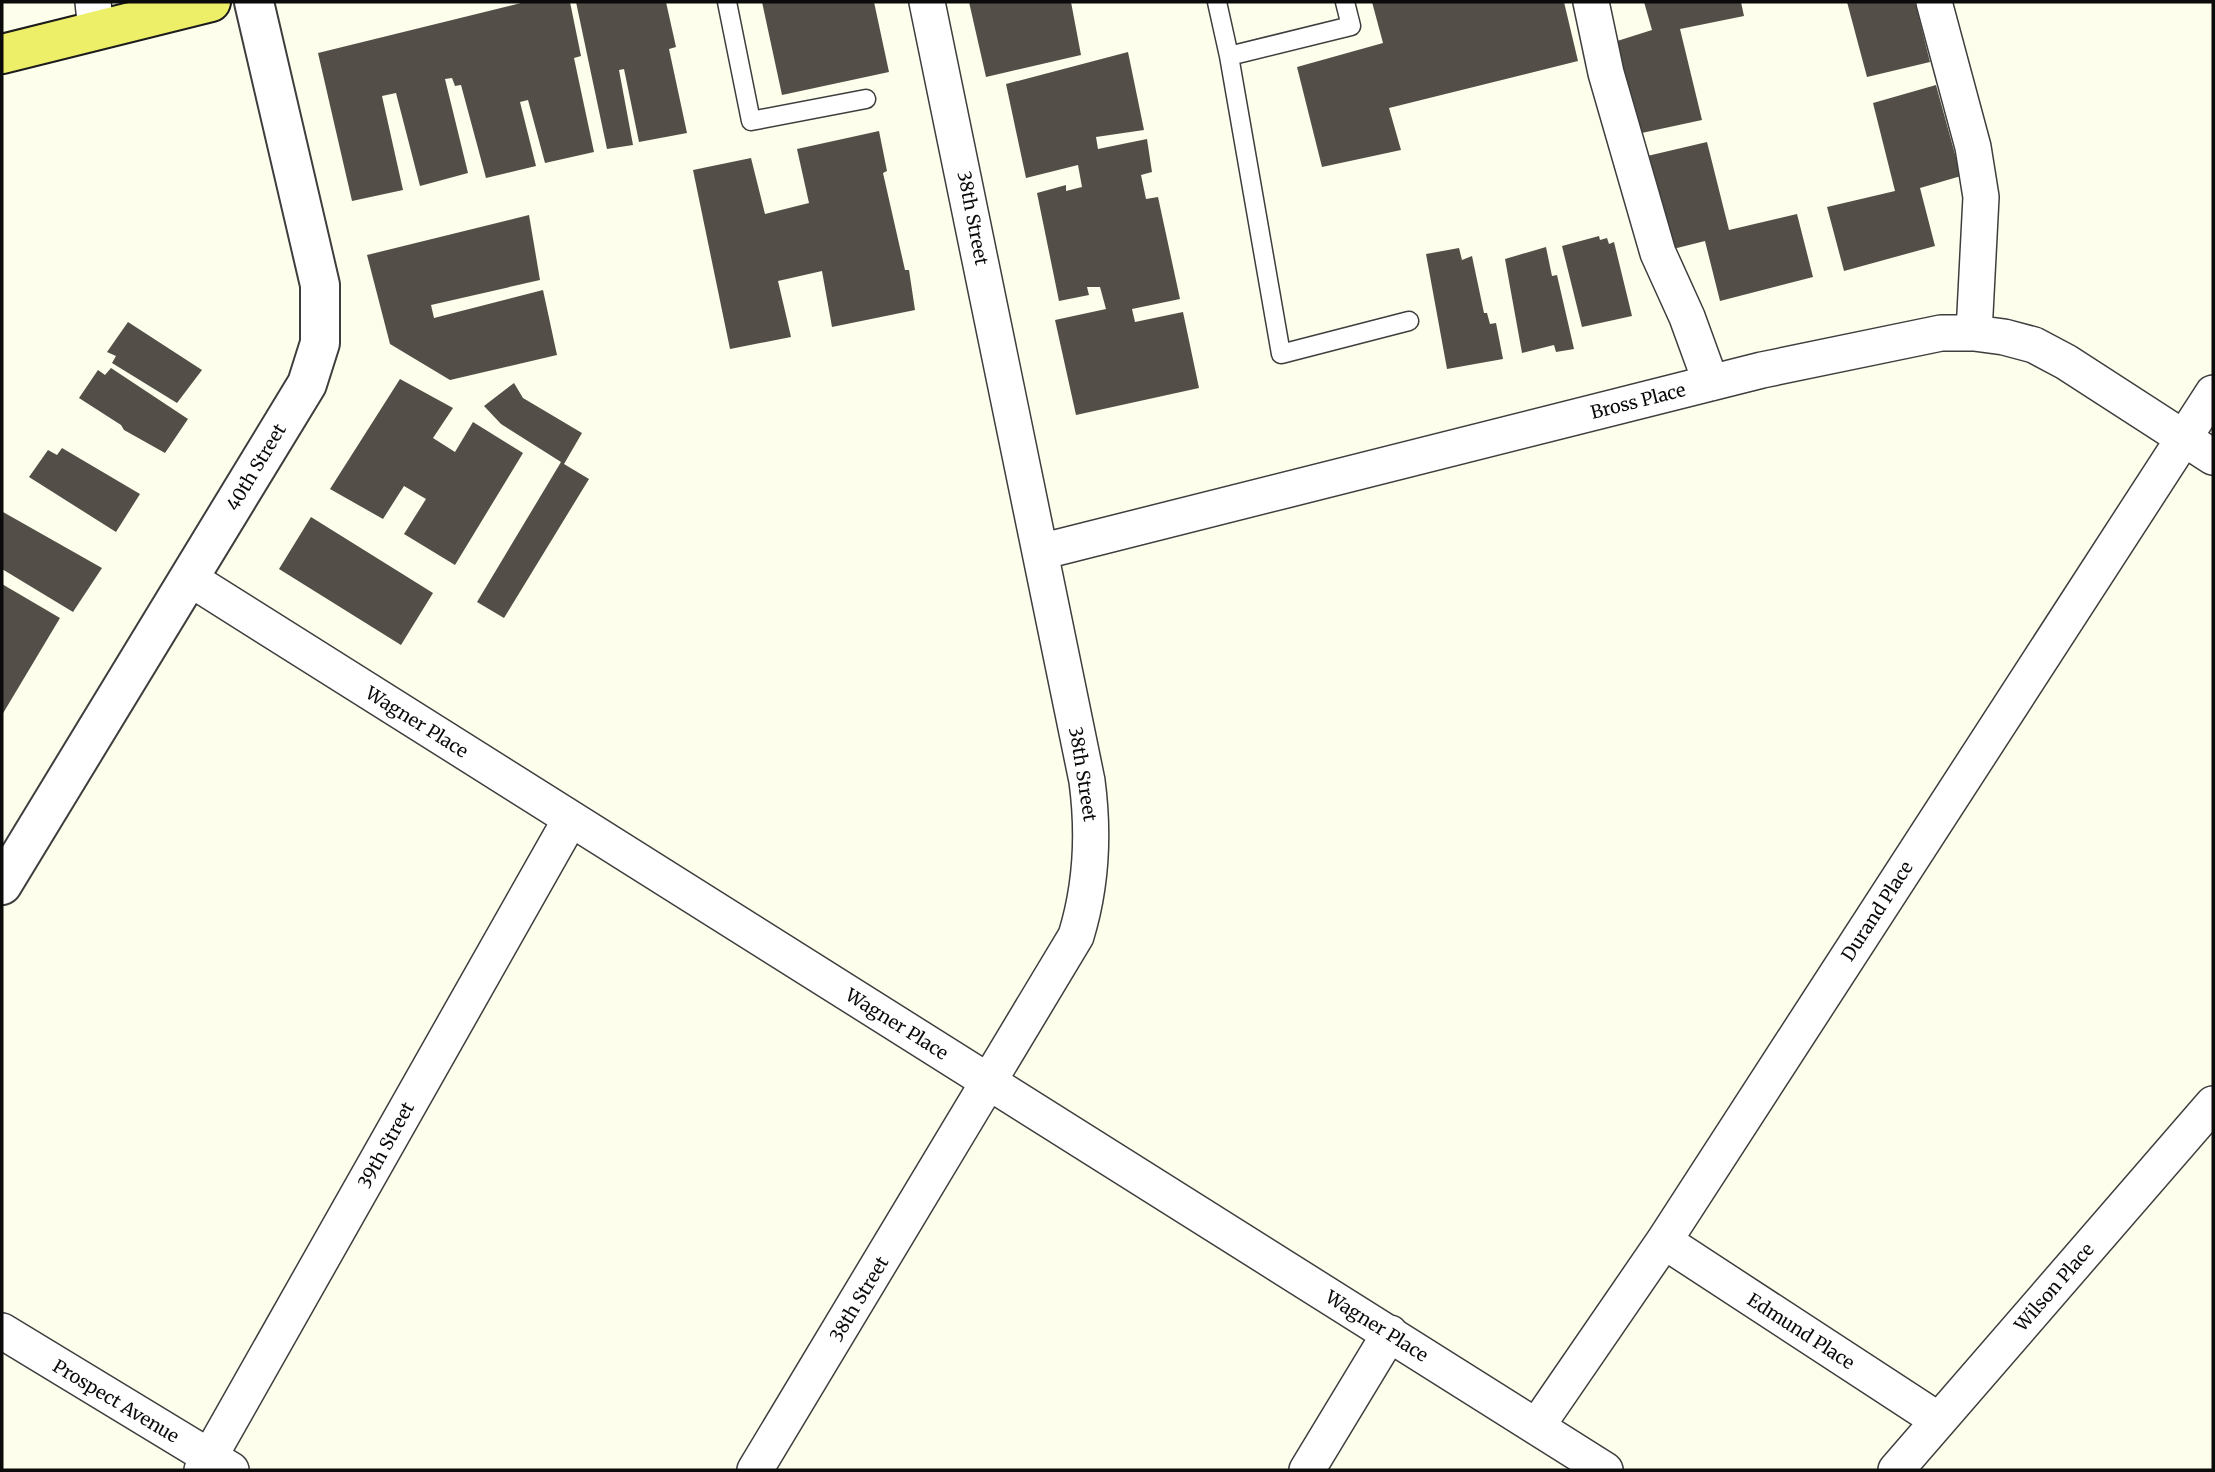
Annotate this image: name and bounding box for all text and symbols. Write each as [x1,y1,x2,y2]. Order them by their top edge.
street label: 38th Street [953,169,993,267]
street label: Bross Place [1588,378,1688,424]
street label: 40th Street [221,419,291,515]
street label: Wagner Place [361,681,473,763]
street label: 38th Street [1064,725,1102,823]
street label: Durand Place [1836,857,1918,965]
street label: Wagner Place [841,983,953,1065]
street label: 39th Street [353,1098,419,1192]
street label: Wilson Place [2009,1238,2099,1337]
street label: 38th Street [825,1252,893,1346]
street label: Wagner Place [1321,1285,1433,1367]
street label: Edmund Place [1743,1288,1859,1374]
street label: Prospect Avenue [49,1354,183,1448]

